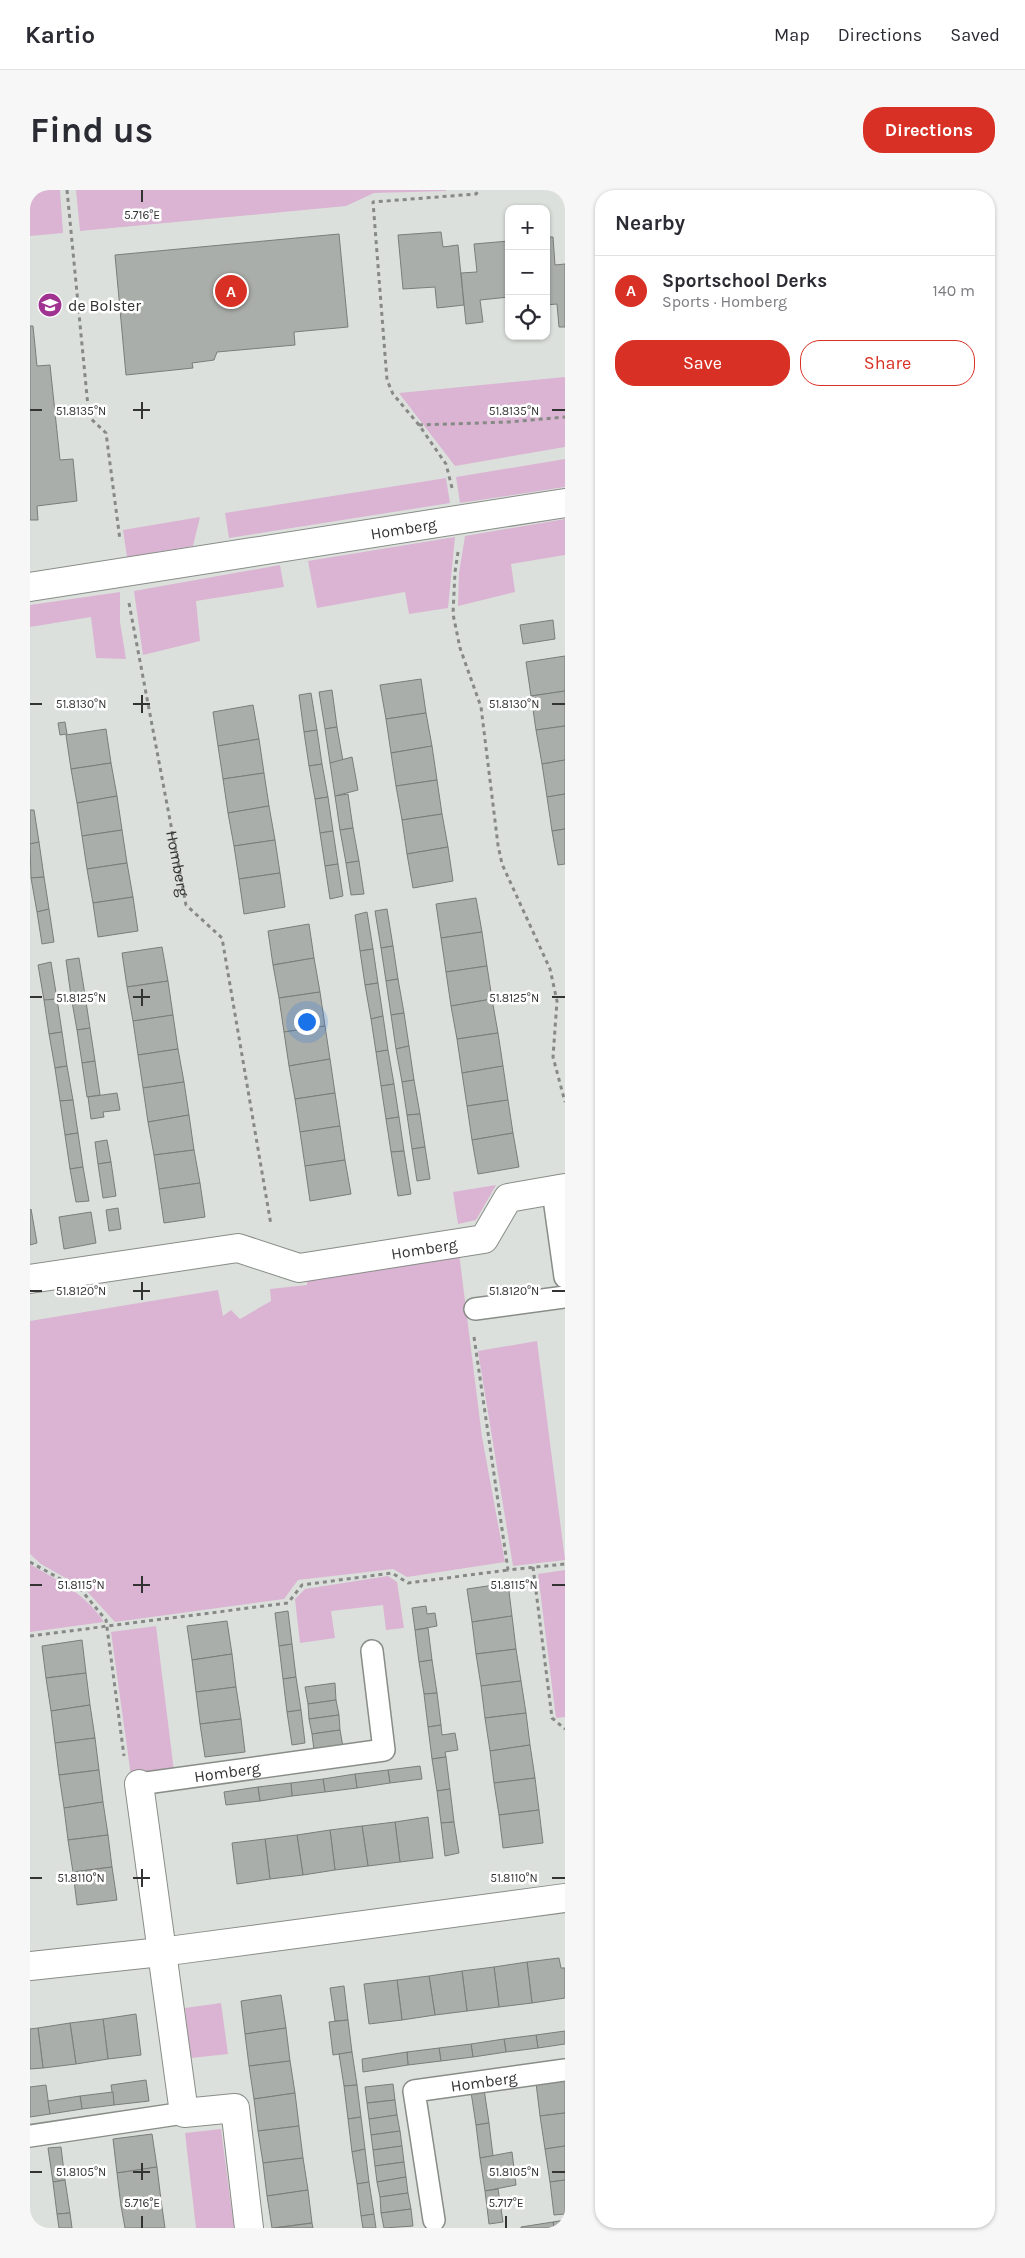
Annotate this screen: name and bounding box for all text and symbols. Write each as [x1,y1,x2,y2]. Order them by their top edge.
text: Kartio [25,21,95,49]
text: Map [774,24,810,46]
text: Directions [838,24,922,46]
text: Saved [950,24,1000,46]
button: Directions [863,107,995,153]
text: Find us [30,110,153,151]
map controls [505,205,550,340]
button: + [505,205,550,250]
text: 5.716°E [124,208,160,222]
text: Nearby [615,211,685,235]
button: − [505,250,550,295]
text: Sportschool Derks [662,270,827,292]
pin: A [215,272,247,310]
text: A [626,281,636,300]
text: 140 m [933,281,975,300]
school or university icon: de Bolster [37,292,63,318]
text: Sports · Homberg [662,292,787,311]
button: locate [505,295,550,340]
place label: de Bolster [68,296,141,315]
button: Save [615,340,790,386]
button: Share [800,340,975,386]
text: 51.8135°N [56,404,106,418]
text: 51.8135°N [489,404,539,418]
street label: Homberg [369,514,438,543]
text: 51.8130°N [56,697,106,711]
text: 51.8130°N [489,697,539,711]
street label: Homberg [162,829,193,898]
text: 51.8125°N [56,991,106,1005]
text: 51.8125°N [489,991,539,1005]
your location [294,1009,320,1035]
street label: Homberg [390,1234,458,1263]
text: 51.8120°N [56,1284,106,1298]
text: 51.8120°N [489,1284,539,1298]
text: 51.8115°N [57,1578,105,1592]
text: 51.8115°N [490,1578,538,1592]
street label: Homberg [193,1758,262,1786]
text: 51.8110°N [57,1871,105,1885]
text: 51.8110°N [490,1871,538,1885]
street label: Homberg [450,2068,518,2096]
text: 51.8105°N [56,2165,106,2179]
text: 51.8105°N [489,2165,539,2179]
text: 5.716°E [124,2196,160,2210]
text: 5.717°E [489,2196,523,2210]

